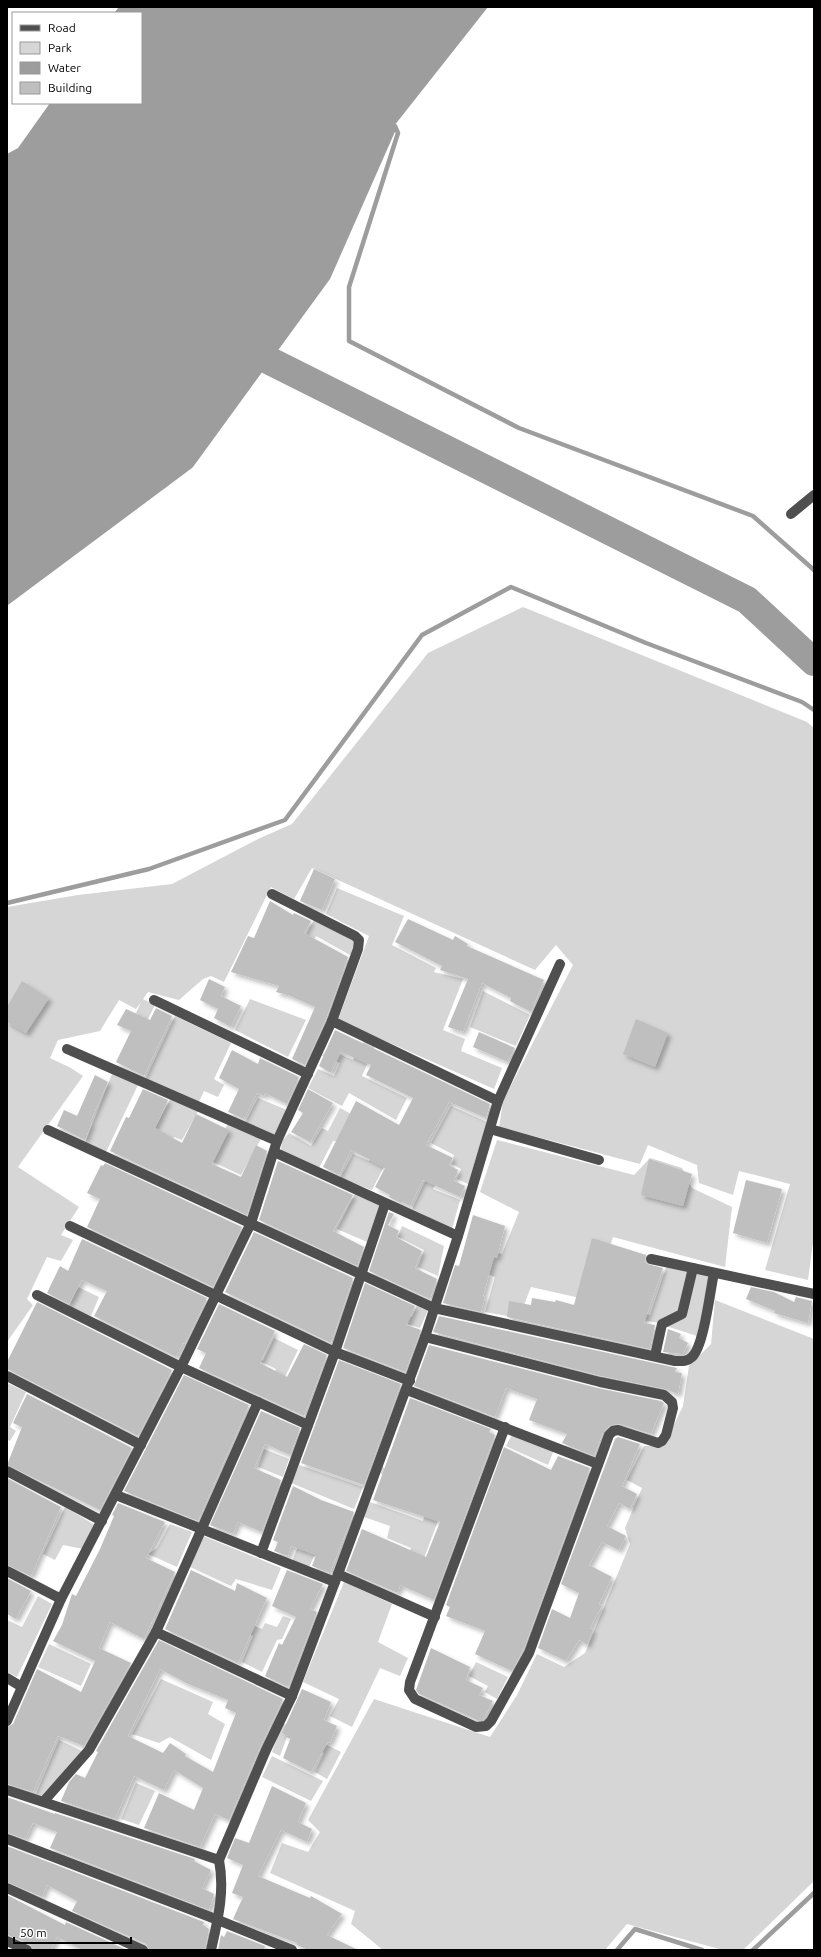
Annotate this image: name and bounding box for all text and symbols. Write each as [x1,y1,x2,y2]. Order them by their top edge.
legend [12,12,142,104]
text: Road [48,21,76,34]
text: Park [48,41,72,54]
text: Water [48,61,81,74]
text: Building [48,81,92,94]
scale bar [14,1919,131,1945]
text: 50 m [20,1926,47,1939]

